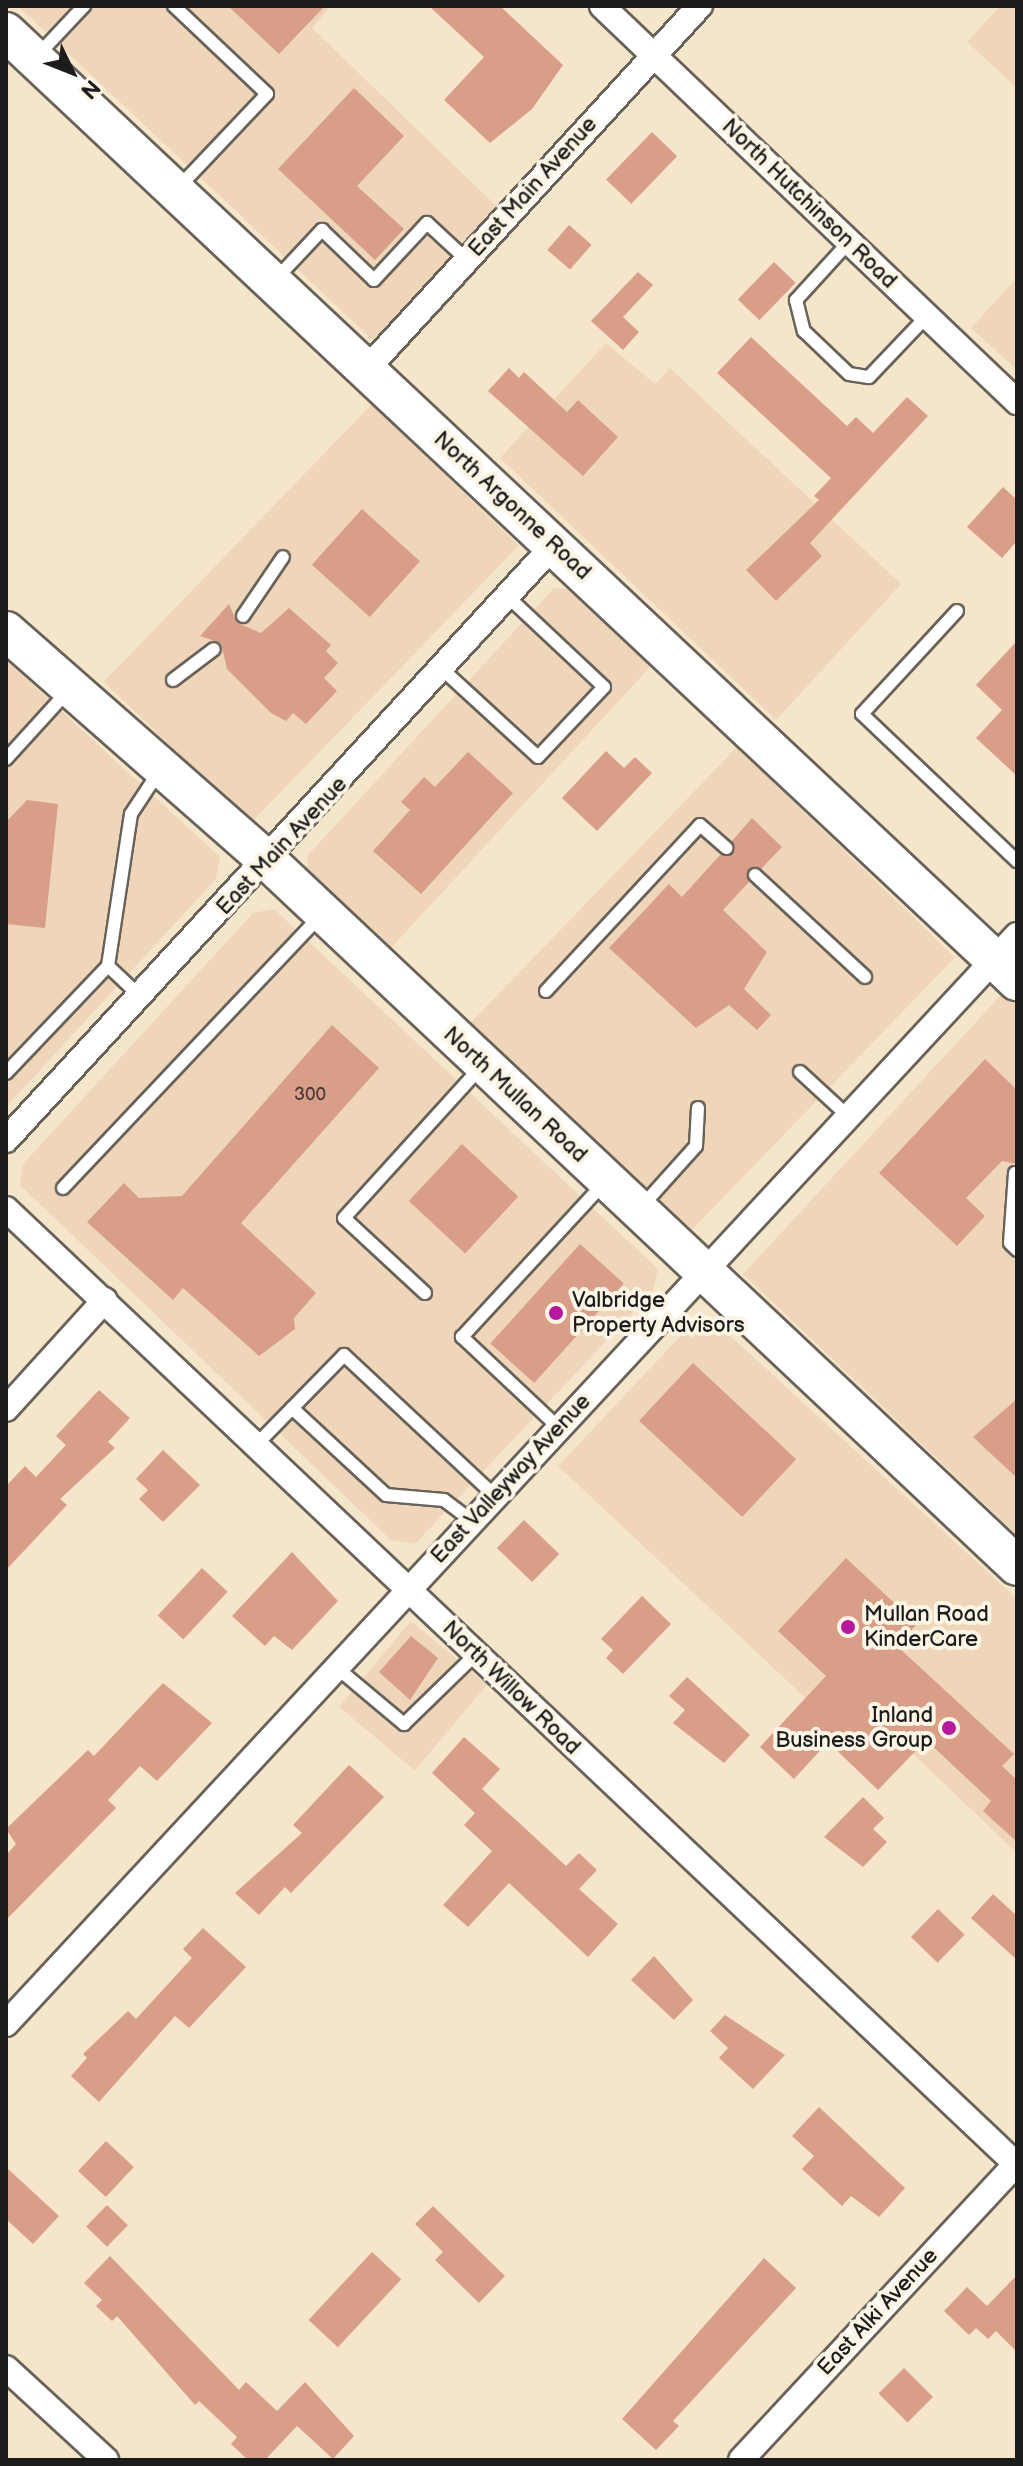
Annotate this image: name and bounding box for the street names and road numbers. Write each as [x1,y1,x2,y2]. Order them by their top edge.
street label: East Main Avenue [463,112,603,262]
street label: North Hutchinson Road [716,114,902,294]
street label: North Argonne Road [428,426,596,586]
street label: East Main Avenue [211,771,353,921]
street label: North Mullan Road [438,1022,592,1168]
street label: East Valleyway Avenue [425,1388,597,1570]
street label: North Willow Road [436,1615,586,1761]
street label: East Alki Avenue [812,2243,944,2381]

